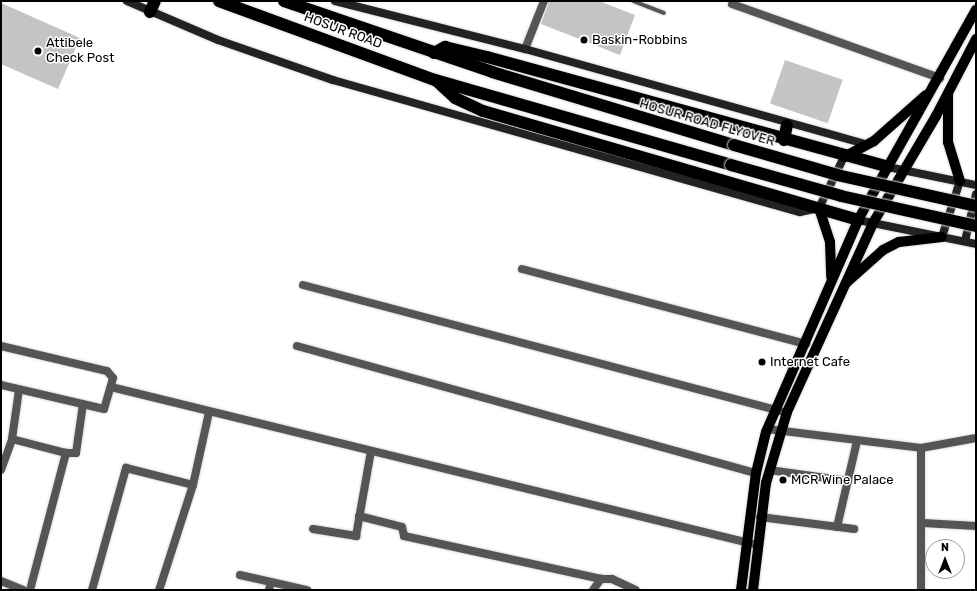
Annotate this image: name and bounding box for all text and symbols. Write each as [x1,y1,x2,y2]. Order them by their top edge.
street label: HOSUR ROAD [302,10,384,52]
place label: Baskin-Robbins [592,32,687,48]
marker: Baskin-Robbins [579,35,589,45]
place label: Attibele Check Post [46,36,114,67]
marker: Attibele Check Post [33,46,43,56]
street label: HOSUR ROAD FLYOVER [638,96,776,150]
place label: Internet Cafe [770,354,850,370]
marker: Internet Cafe [757,357,767,367]
place label: MCR Wine Palace [791,472,894,488]
marker: MCR Wine Palace [778,475,788,485]
north arrow [925,539,965,579]
text: N [941,541,949,554]

